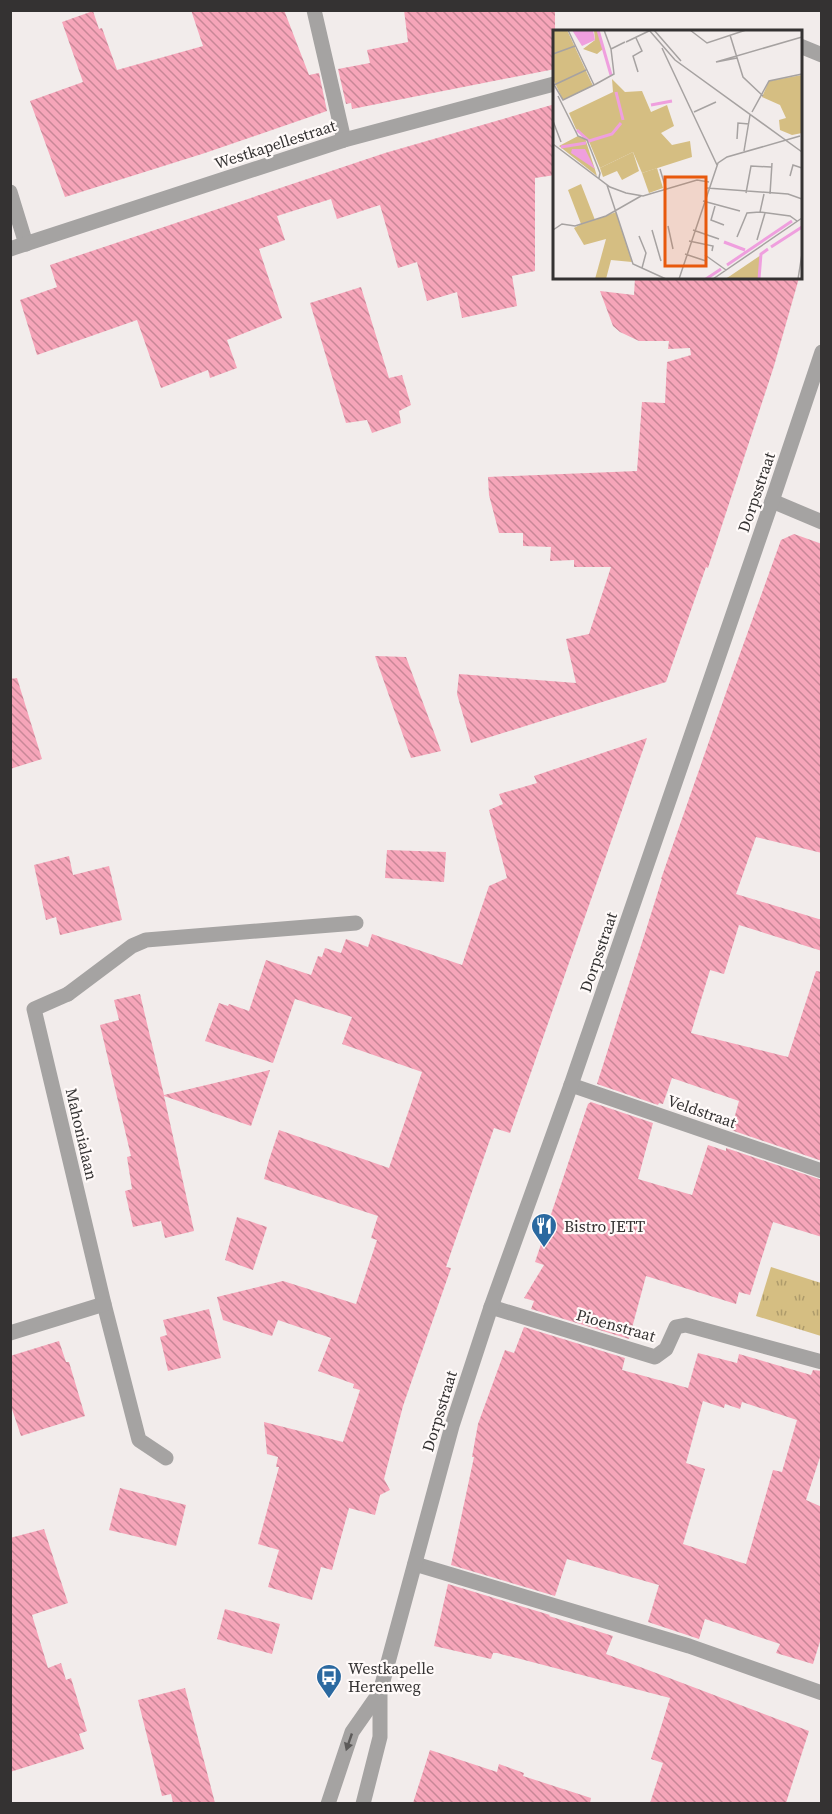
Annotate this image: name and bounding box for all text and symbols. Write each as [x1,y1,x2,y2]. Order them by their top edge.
inset map [553,30,802,279]
street label: Westkapellestraat [211,114,339,174]
street label: Dorpsstraat [732,448,780,535]
street label: Dorpsstraat [574,908,622,995]
street label: Mahonialaan [61,1086,103,1182]
street label: Veldstraat [665,1089,740,1133]
restaurant icon: Bistro JETT [529,1211,559,1249]
place label: Bistro JETT [564,1215,646,1237]
street label: Pioenstraat [574,1303,659,1347]
street label: Dorpsstraat [416,1367,462,1454]
place label: Westkapelle Herenweg [348,1657,434,1697]
bus stop icon: Westkapelle Herenweg [314,1662,344,1700]
one-way arrow [344,1733,354,1751]

